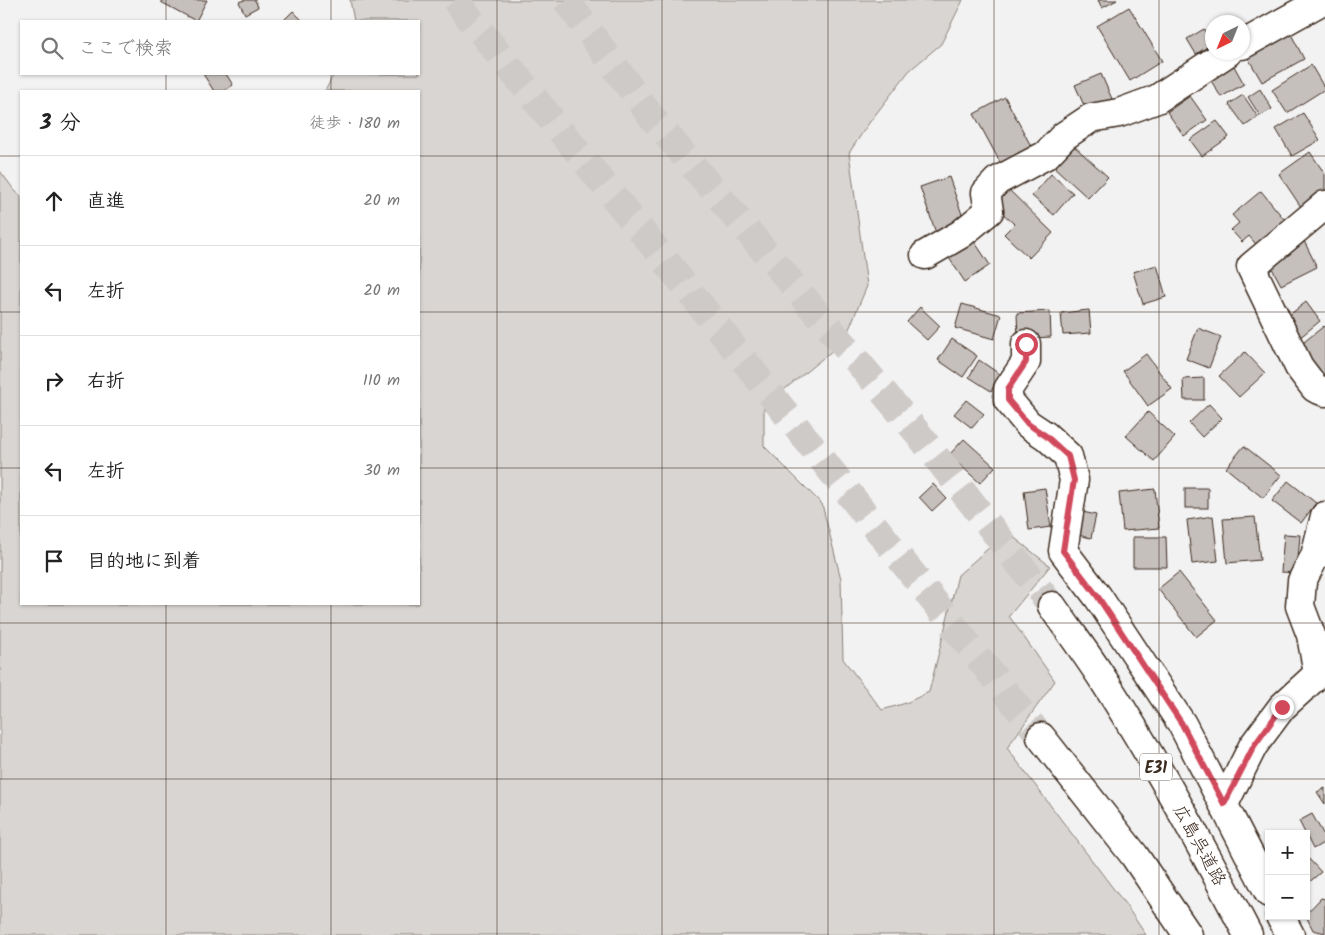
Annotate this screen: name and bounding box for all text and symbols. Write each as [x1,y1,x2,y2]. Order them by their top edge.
north arrow [1205,15,1250,60]
search box [20,20,420,75]
icon: search [38,34,66,62]
text: ここで検索 [78,34,173,64]
text: 3 分 [40,107,81,140]
text: 徒歩 · 180 m [310,111,400,136]
icon: ahead [40,187,68,215]
text: 直進 [87,187,125,217]
text: 20 m [364,188,400,213]
icon: left [40,277,68,305]
text: 左折 [87,277,125,307]
text: 20 m [364,278,400,303]
route start [1015,333,1038,356]
icon: right [40,367,68,395]
text: 右折 [87,367,125,397]
text: 110 m [363,368,400,393]
icon: left [40,457,68,485]
text: 左折 [87,457,125,487]
text: 30 m [364,458,400,483]
icon: arrive [40,547,68,575]
text: 目的地に到着 [87,547,201,577]
route end [1271,696,1294,719]
road number: E31 [1140,754,1172,780]
street label: 広島呉道路 [1164,799,1233,892]
map controls [1265,830,1310,920]
button: + [1265,830,1310,875]
button: − [1265,875,1310,920]

